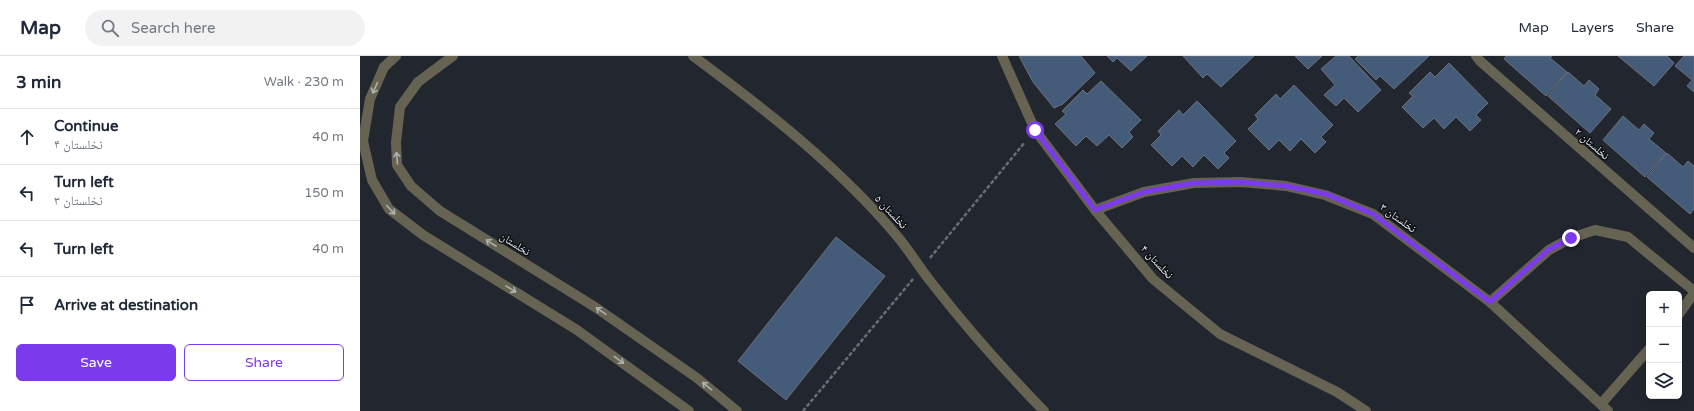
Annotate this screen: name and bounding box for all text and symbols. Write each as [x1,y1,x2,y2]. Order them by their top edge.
search box [85,10,365,46]
text: Map [20,17,61,39]
icon: search [99,17,121,39]
text: Search here [131,19,215,37]
text: Map [1519,19,1549,36]
text: Layers [1571,19,1614,36]
text: Share [1636,19,1674,36]
text: 3 min [16,72,61,93]
text: Walk · 230 m [264,74,344,90]
one-way arrow [371,82,378,94]
text: Continue [54,117,118,135]
route start [1026,121,1044,139]
icon: ahead [16,126,38,148]
street label: نخلستان ۲ [1572,126,1612,162]
text: 40 m [312,129,344,145]
text: نخلستان ۴ [54,137,103,153]
one-way arrow [393,152,401,165]
text: Turn left [54,173,114,191]
icon: left [16,182,38,204]
text: 150 m [304,185,344,201]
street label: نخلستان ۵ [872,192,910,232]
text: نخلستان ۳ [54,193,103,209]
street label: نخلستان ۳ [1377,201,1419,235]
one-way arrow [386,204,396,214]
route end [1562,229,1580,247]
street label: نخلستان [497,230,533,258]
icon: left [16,238,38,260]
one-way arrow [485,238,497,246]
text: Turn left [54,240,114,258]
text: 40 m [312,241,344,257]
street label: نخلستان ۴ [1138,242,1176,282]
one-way arrow [505,286,517,294]
map controls [1646,291,1682,399]
button: + [1646,291,1682,327]
icon: arrive [16,294,38,316]
text: Arrive at destination [54,296,198,314]
one-way arrow [596,307,607,315]
button: − [1646,327,1682,363]
button: Save [16,344,176,381]
button: Share [184,344,344,381]
one-way arrow [614,356,625,364]
button: layers [1646,363,1682,399]
one-way arrow [702,382,713,391]

